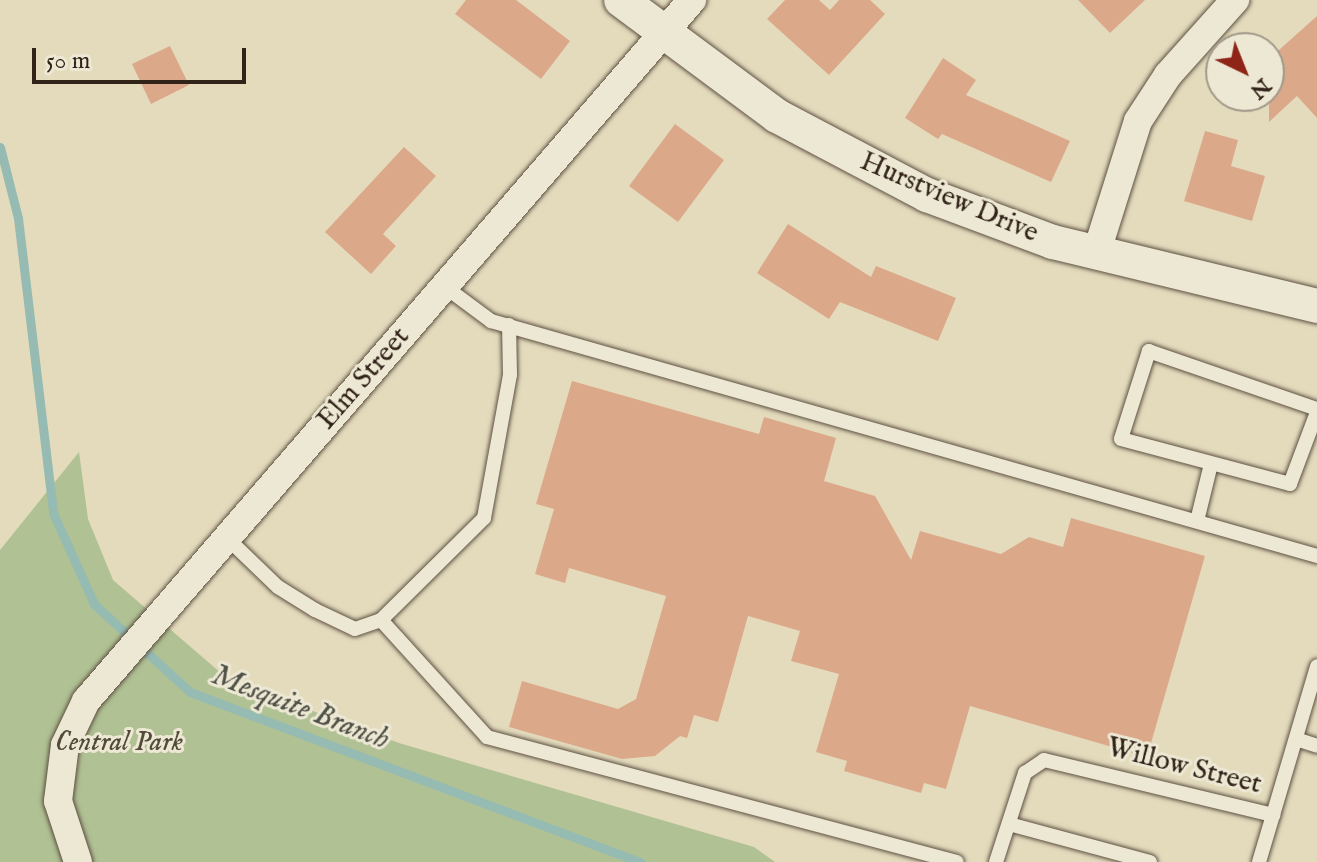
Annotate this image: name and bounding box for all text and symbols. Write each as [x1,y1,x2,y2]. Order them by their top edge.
scale bar [36,32,250,82]
north arrow [1205,32,1285,112]
text: 50 m [46,46,90,77]
text: N [1243,71,1277,105]
street label: Hurstview Drive [855,145,1043,251]
street label: Elm Street [311,321,417,437]
water label: Mesquite Branch [206,658,394,758]
park label: Central Park [55,726,183,760]
street label: Willow Street [1103,732,1265,802]

